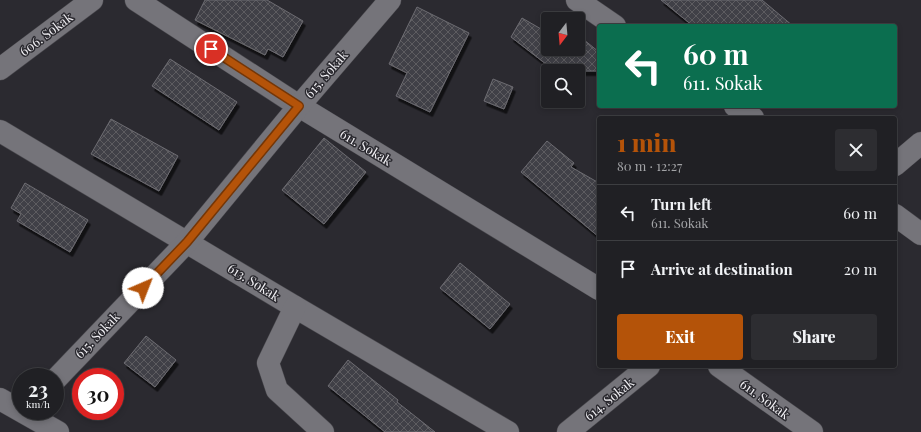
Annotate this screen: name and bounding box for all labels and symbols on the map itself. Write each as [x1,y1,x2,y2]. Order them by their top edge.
street label: 606. Sokak [16,8,76,59]
north arrow [541,12,585,56]
pin [194,32,228,66]
street label: 615. Sokak [300,46,352,101]
street label: 611. Sokak [337,124,396,169]
street label: 613. Sokak [225,259,284,305]
position arrow [122,267,164,309]
street label: 615. Sokak [70,307,123,361]
speed limit sign: 30 [72,368,124,420]
street label: 614. Sokak [580,373,638,424]
street label: 611. Sokak [737,375,794,423]

